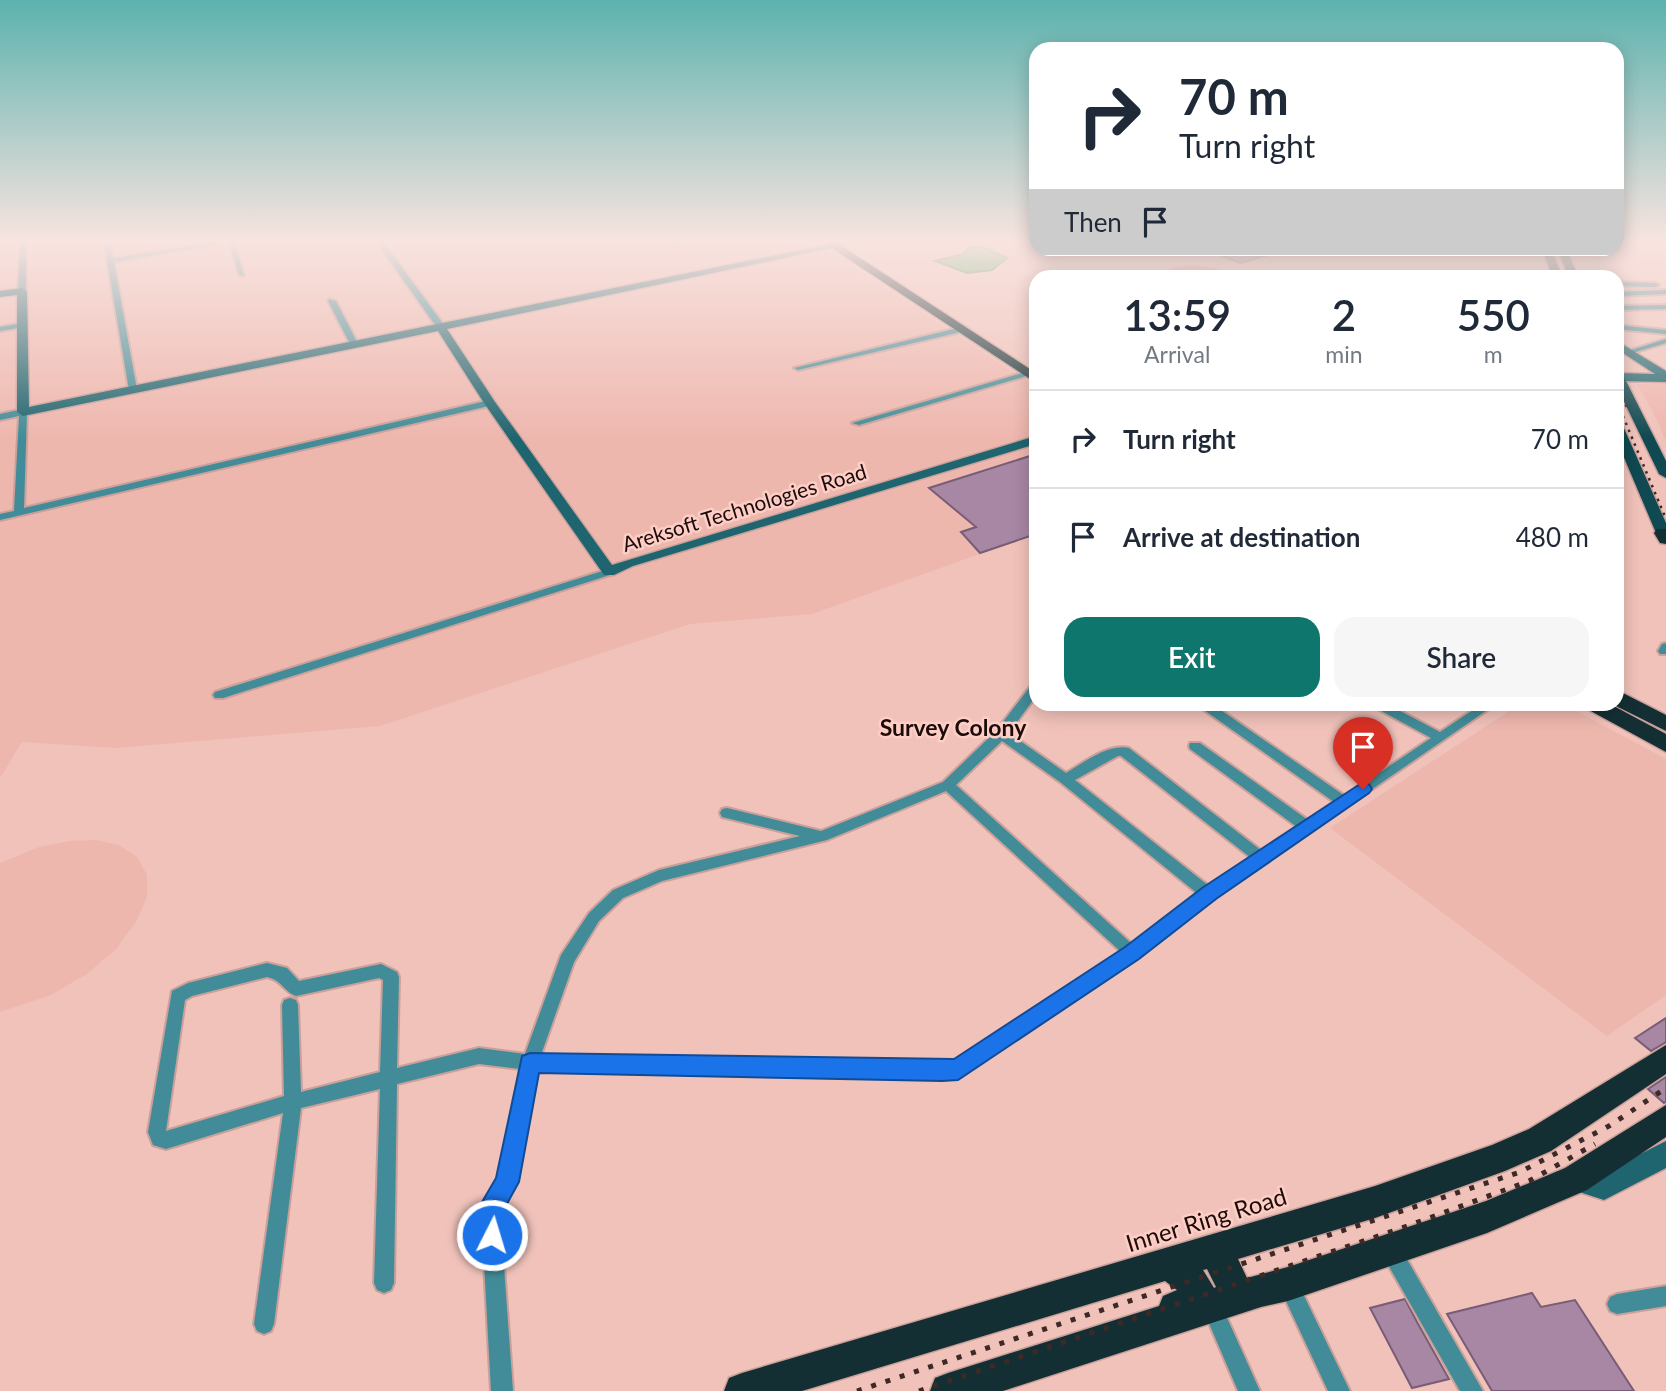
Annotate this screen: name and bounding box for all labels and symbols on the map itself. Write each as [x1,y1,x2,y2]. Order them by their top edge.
street label: Areksoft Technologies Road [619,458,869,556]
district label: Survey Colony [880,713,1027,741]
pin [1333,717,1393,789]
street label: Inner Ring Road [1122,1181,1290,1257]
position arrow [455,1198,529,1272]

